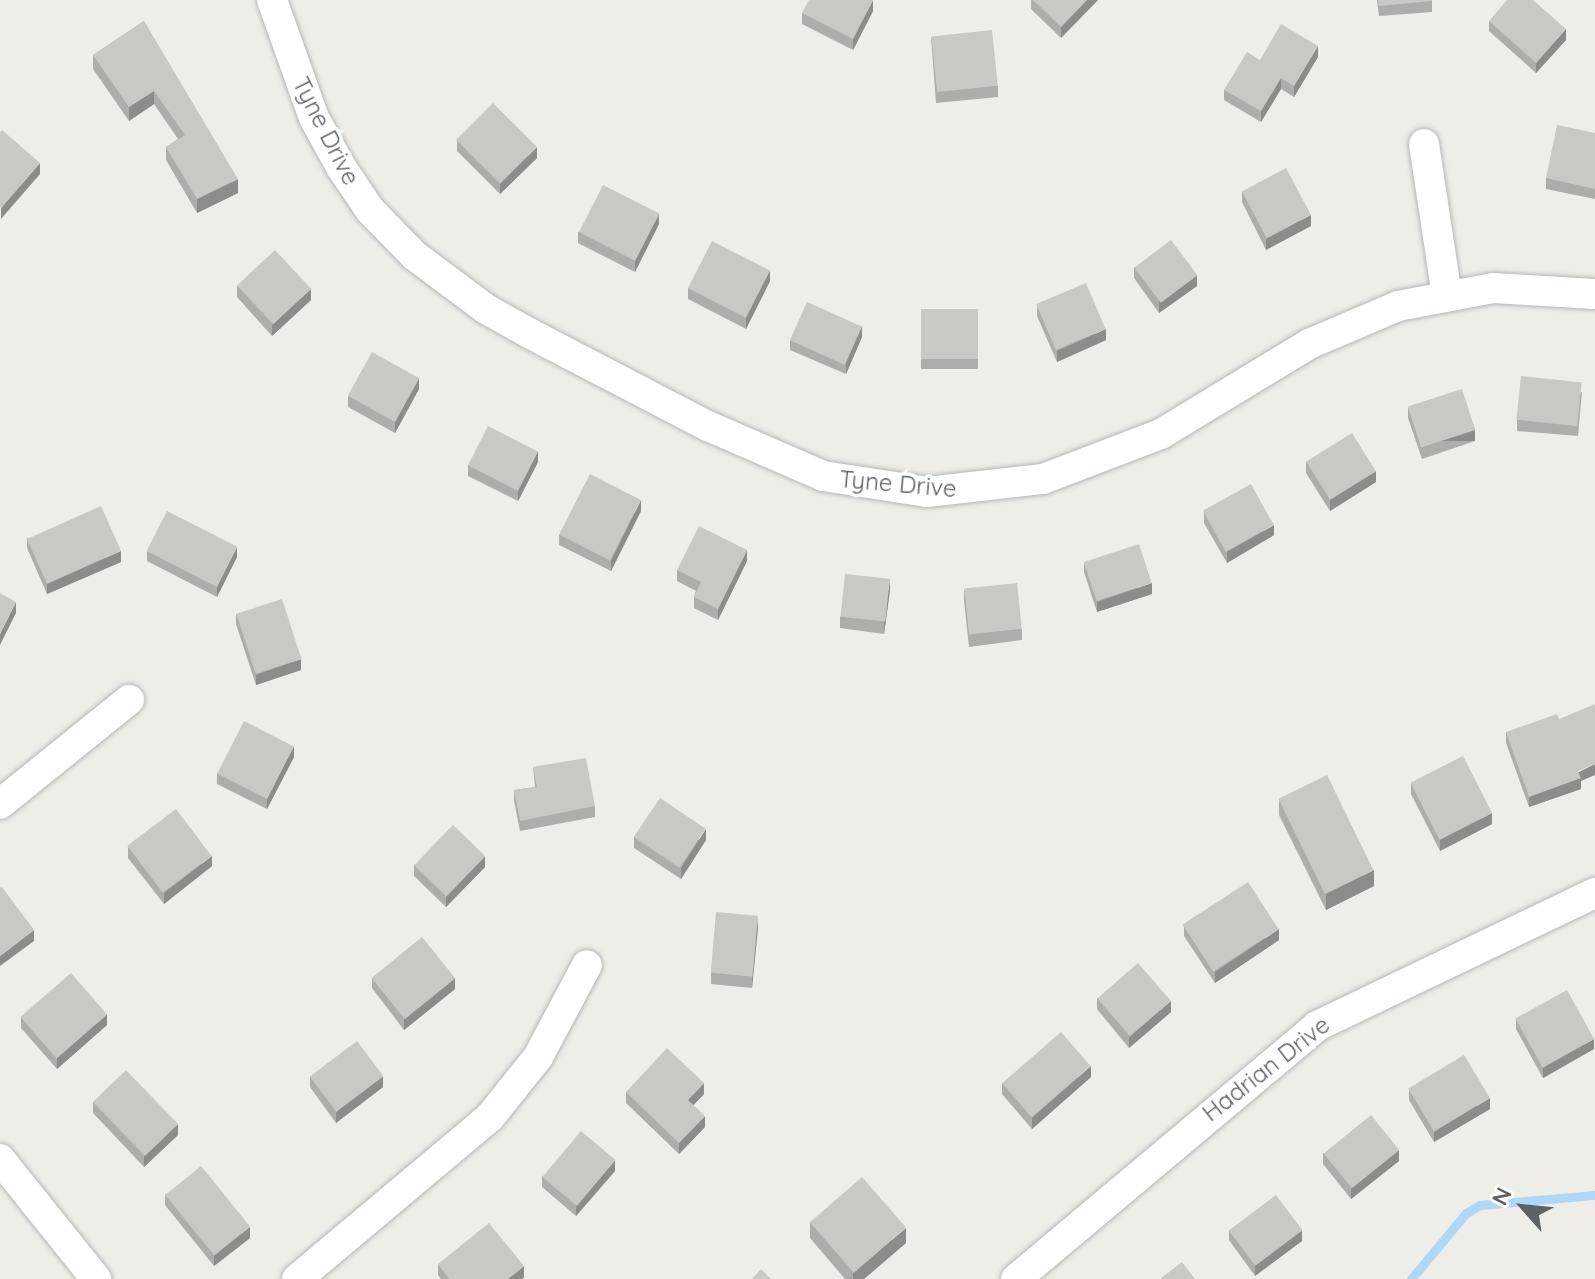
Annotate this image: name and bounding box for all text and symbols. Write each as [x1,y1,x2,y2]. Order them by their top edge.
street label: Tyne Drive [286,72,366,190]
street label: Tyne Drive [838,465,958,503]
street label: Hadrian Drive [1197,1010,1335,1128]
north arrow [1483,1167,1563,1247]
text: N [1485,1183,1518,1210]

